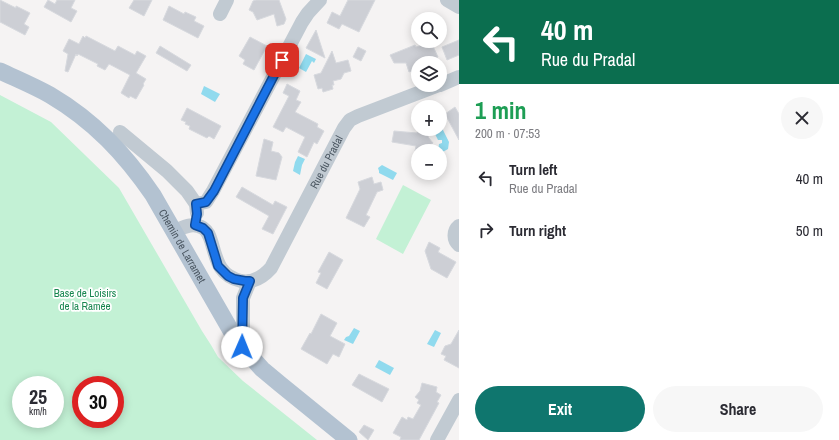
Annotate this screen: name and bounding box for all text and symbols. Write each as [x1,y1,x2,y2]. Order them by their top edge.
text: 40 m [541,11,593,49]
map controls [411,12,447,180]
button: search [411,12,447,48]
icon: left [475,16,527,68]
pin [265,43,299,77]
text: Rue du Pradal [541,47,635,72]
icon: arrive [271,49,293,71]
button: layers [411,56,447,92]
text: 1 min [475,94,526,126]
button: close [781,97,823,139]
button: + [411,100,447,136]
text: 200 m · 07:53 [475,125,540,142]
street label: Rue du Pradal [307,133,346,191]
button: − [411,144,447,180]
text: Turn left [509,159,557,180]
icon: left [475,167,497,189]
text: 40 m [796,168,823,189]
text: Rue du Pradal [509,180,577,197]
street label: Chemin de Larramet [156,207,209,286]
icon: right [475,219,497,241]
text: Turn right [509,220,566,241]
text: 50 m [796,220,823,241]
park label: Base de Loisirs de la Ramée [54,286,117,313]
position arrow [221,326,263,368]
speed limit sign: 30 [72,376,124,428]
text: 25 [29,383,47,410]
button: Exit [475,386,645,432]
button: Share [653,386,823,432]
text: km/h [29,405,47,418]

